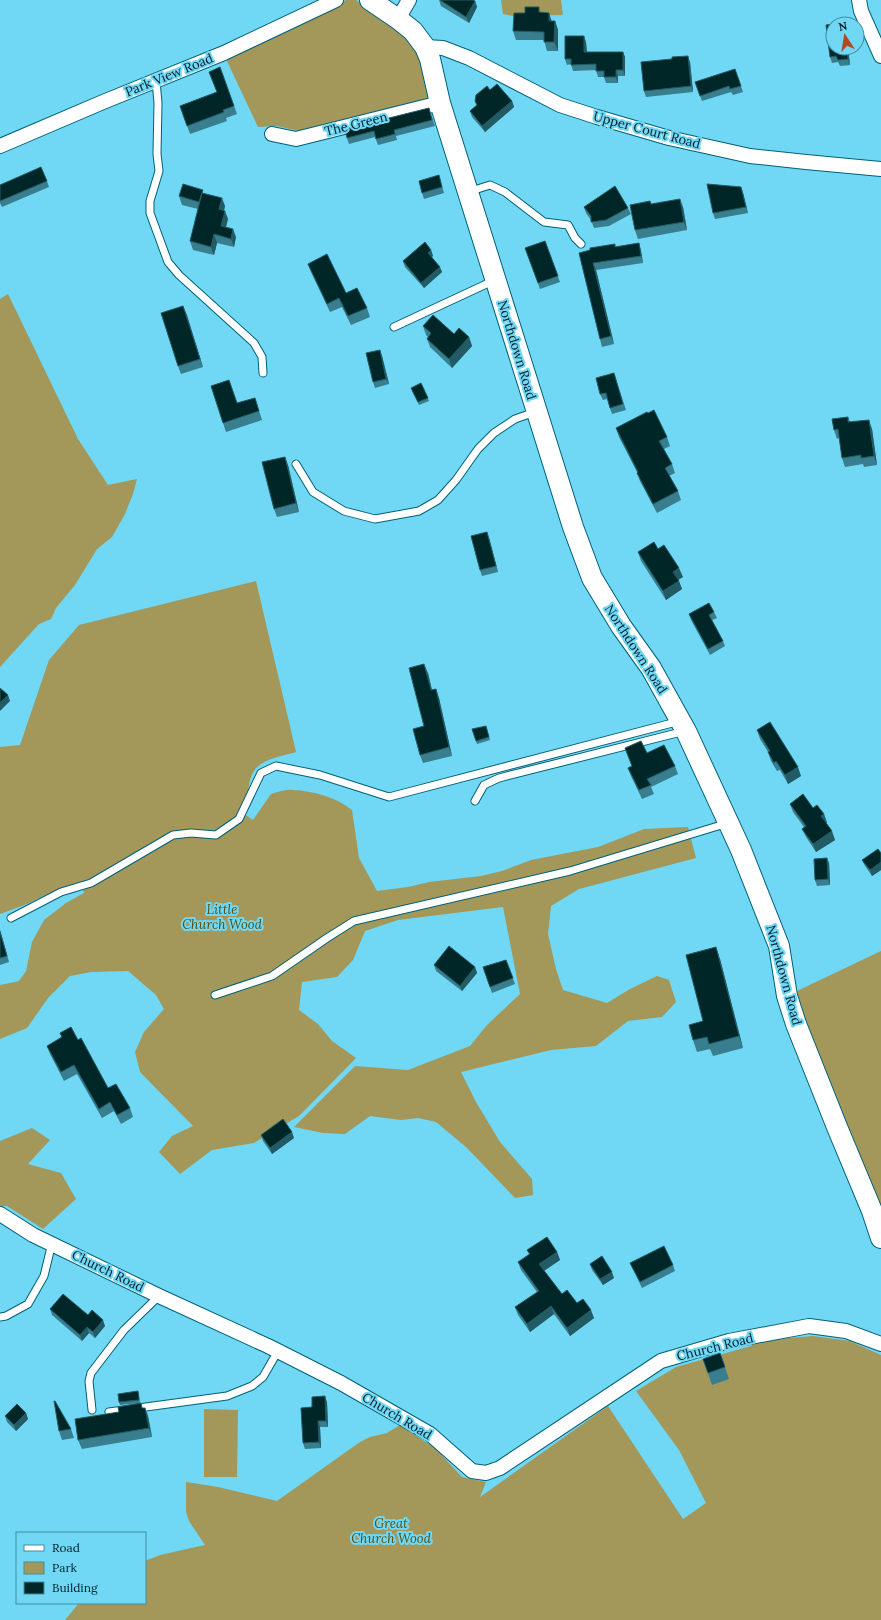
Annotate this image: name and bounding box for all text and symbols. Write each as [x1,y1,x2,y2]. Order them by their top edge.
north arrow [825,16,865,56]
text: N [837,18,849,34]
street label: Park View Road [123,50,216,100]
street label: The Green [323,108,389,140]
street label: Upper Court Road [592,108,703,153]
street label: Northdown Road [494,298,540,402]
street label: Northdown Road [601,601,671,697]
park label: Little Church Wood [182,901,263,933]
street label: Northdown Road [762,923,806,1027]
street label: Church Road [69,1246,147,1296]
street label: Church Road [675,1329,755,1365]
street label: Church Road [359,1389,435,1444]
park label: Great Church Wood [351,1515,432,1547]
legend [16,1532,146,1604]
text: Road [52,1540,80,1555]
text: Park [52,1560,78,1575]
text: Building [52,1580,98,1595]

